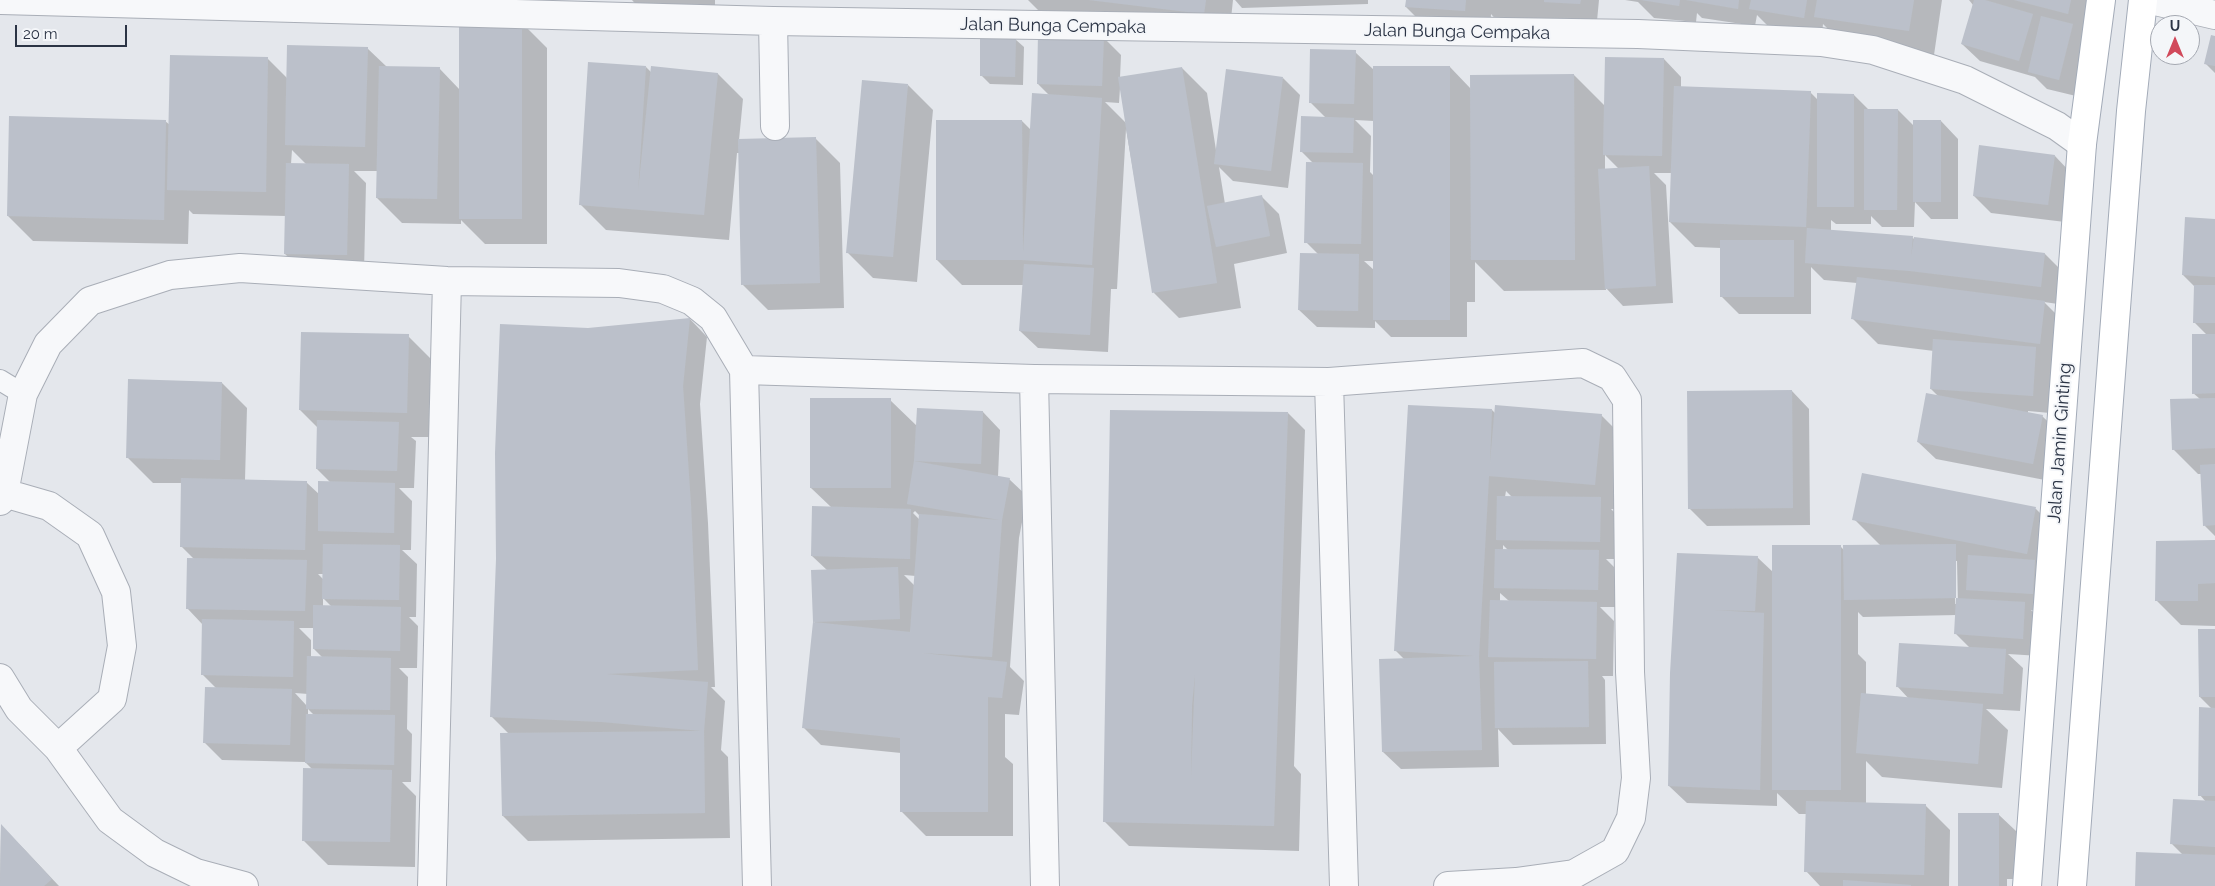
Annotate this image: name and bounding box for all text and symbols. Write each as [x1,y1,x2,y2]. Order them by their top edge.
street label: Jalan Bunga Cempaka [960,14,1146,38]
scale bar [18,15,130,47]
north arrow [2150,15,2200,65]
text: U [2170,18,2180,34]
street label: Jalan Bunga Cempaka [1364,20,1550,44]
text: 20 m [23,25,58,43]
street label: Jalan Jamin Ginting [2044,362,2076,524]

